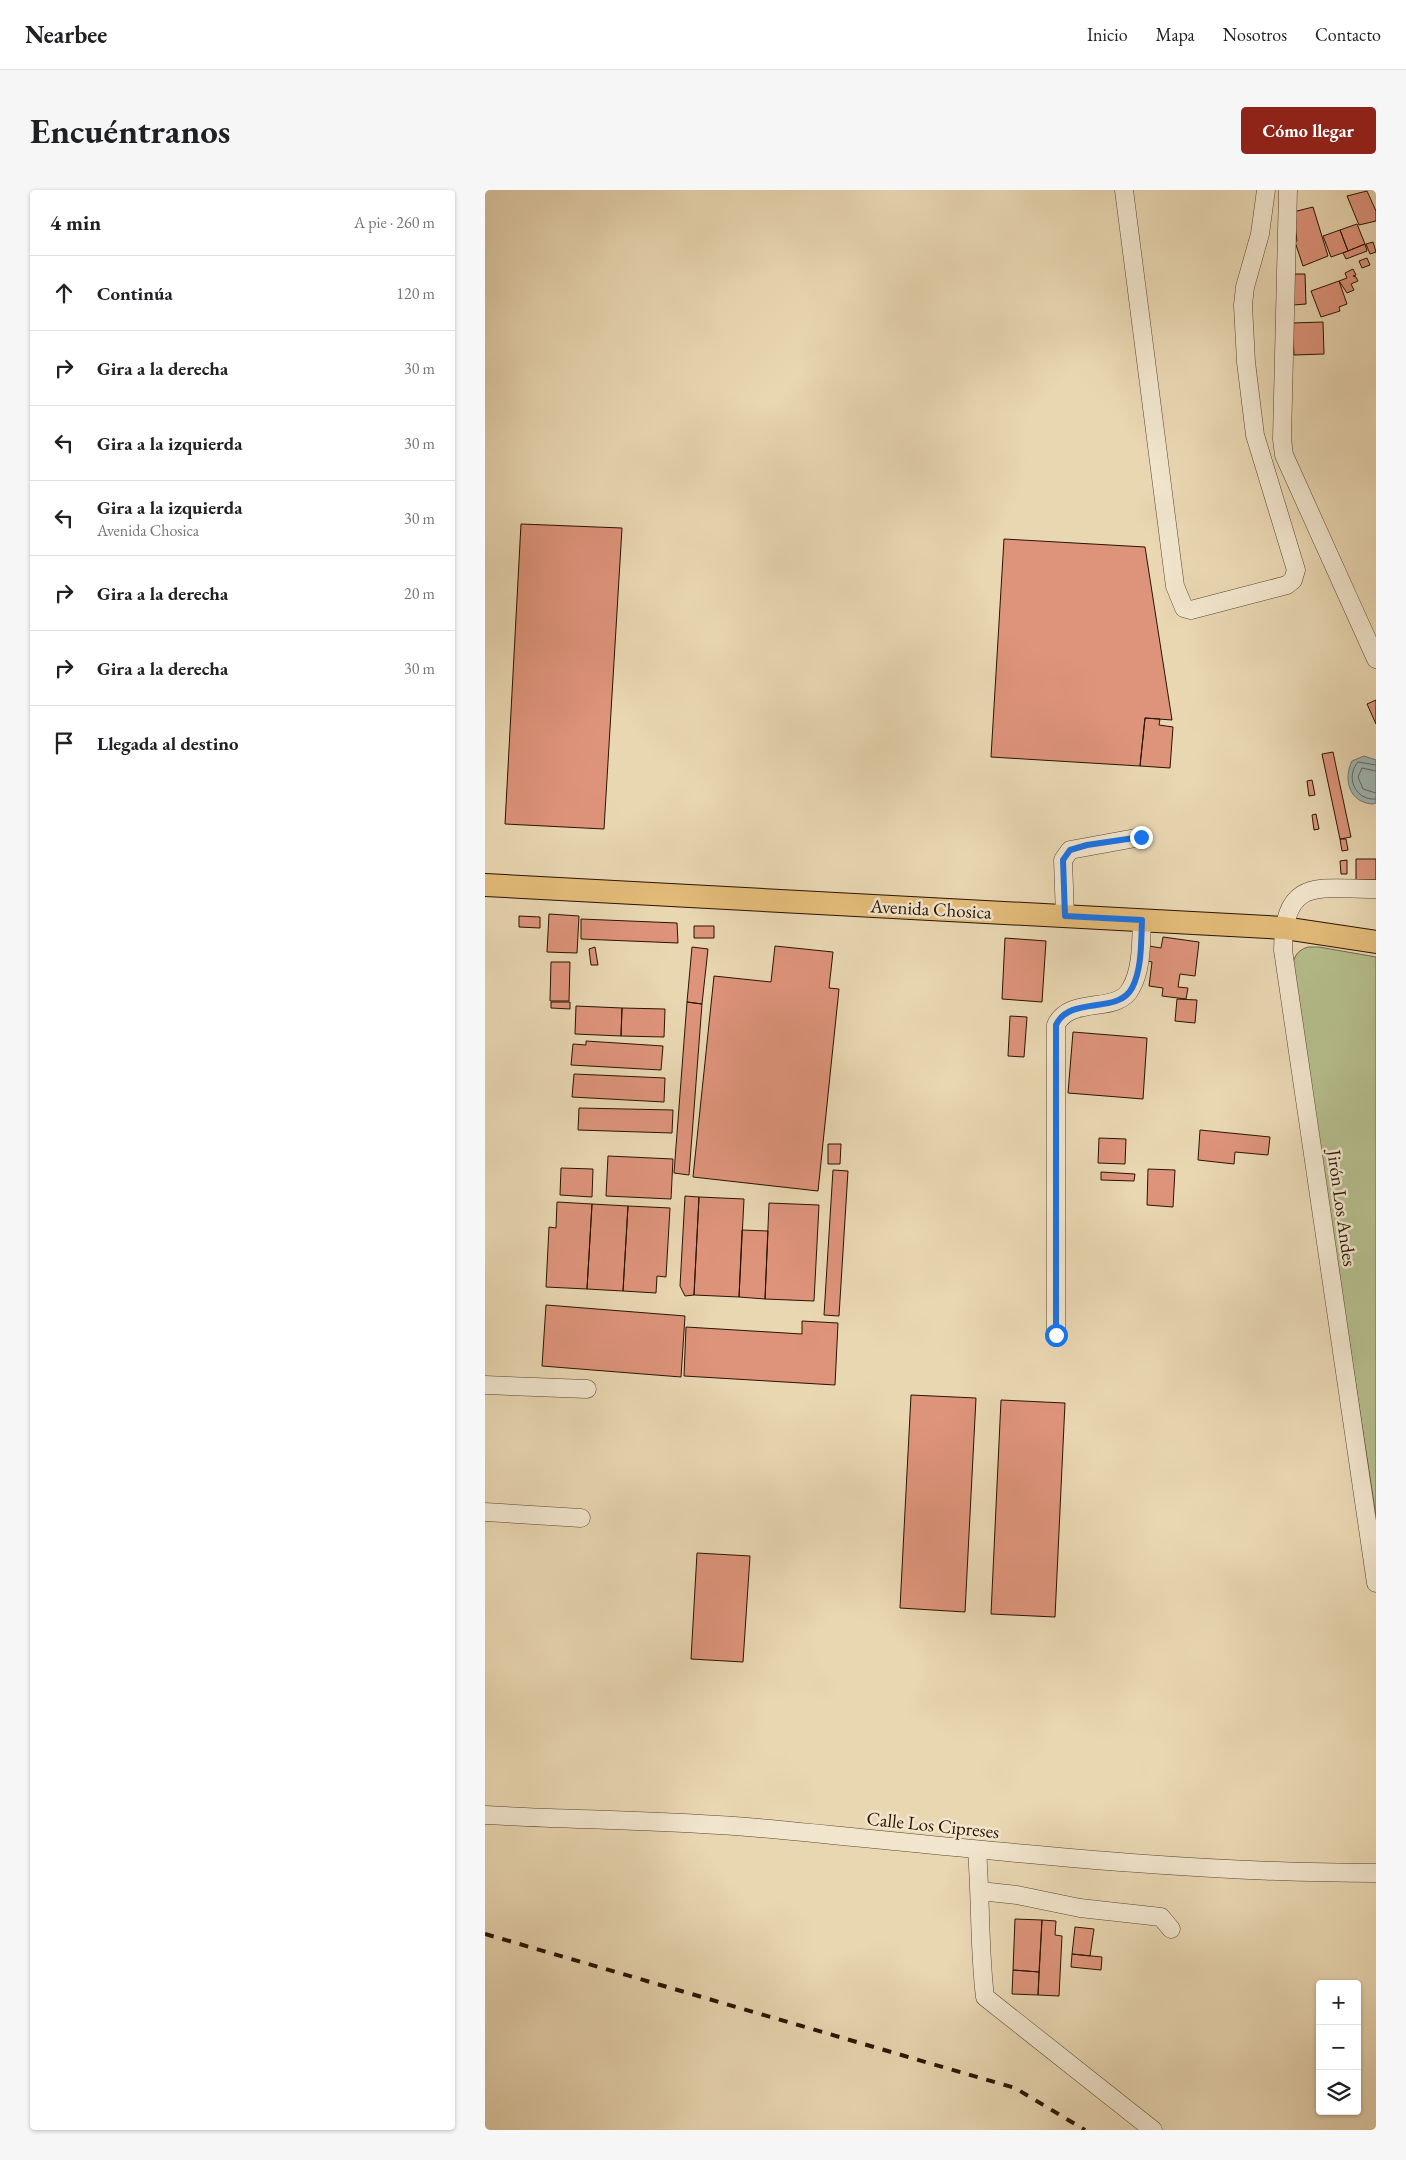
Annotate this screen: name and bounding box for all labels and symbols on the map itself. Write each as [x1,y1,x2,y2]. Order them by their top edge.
route end [1130,826,1153,849]
street label: Avenida Chosica [869,893,993,925]
street label: Jirón Los Andes [1321,1146,1363,1268]
route start [1045,1324,1068,1347]
street label: Calle Los Cipreses [865,1806,1001,1844]

